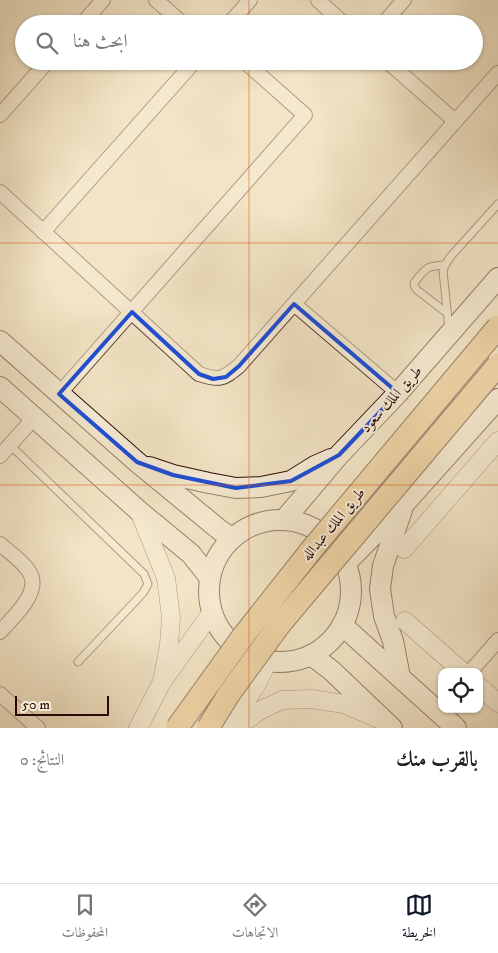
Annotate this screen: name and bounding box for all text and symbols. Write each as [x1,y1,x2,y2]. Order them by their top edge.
search box [15,15,483,70]
icon: search [33,29,61,57]
text: ابحث هنا [73,30,128,53]
street label: طريق الملك سعود [356,362,426,437]
street label: طريق الملك عبدالله [297,484,370,565]
map controls [438,668,483,713]
button: locate [438,668,483,713]
scale bar [15,693,109,716]
text: 50 m [22,696,50,714]
text: بالقرب منك [396,747,478,773]
text: النتائج: 0 [20,750,64,770]
tab: المحفوظات [62,891,108,946]
tab: الاتجاهات [232,891,278,946]
tab: الخريطة [402,891,436,946]

